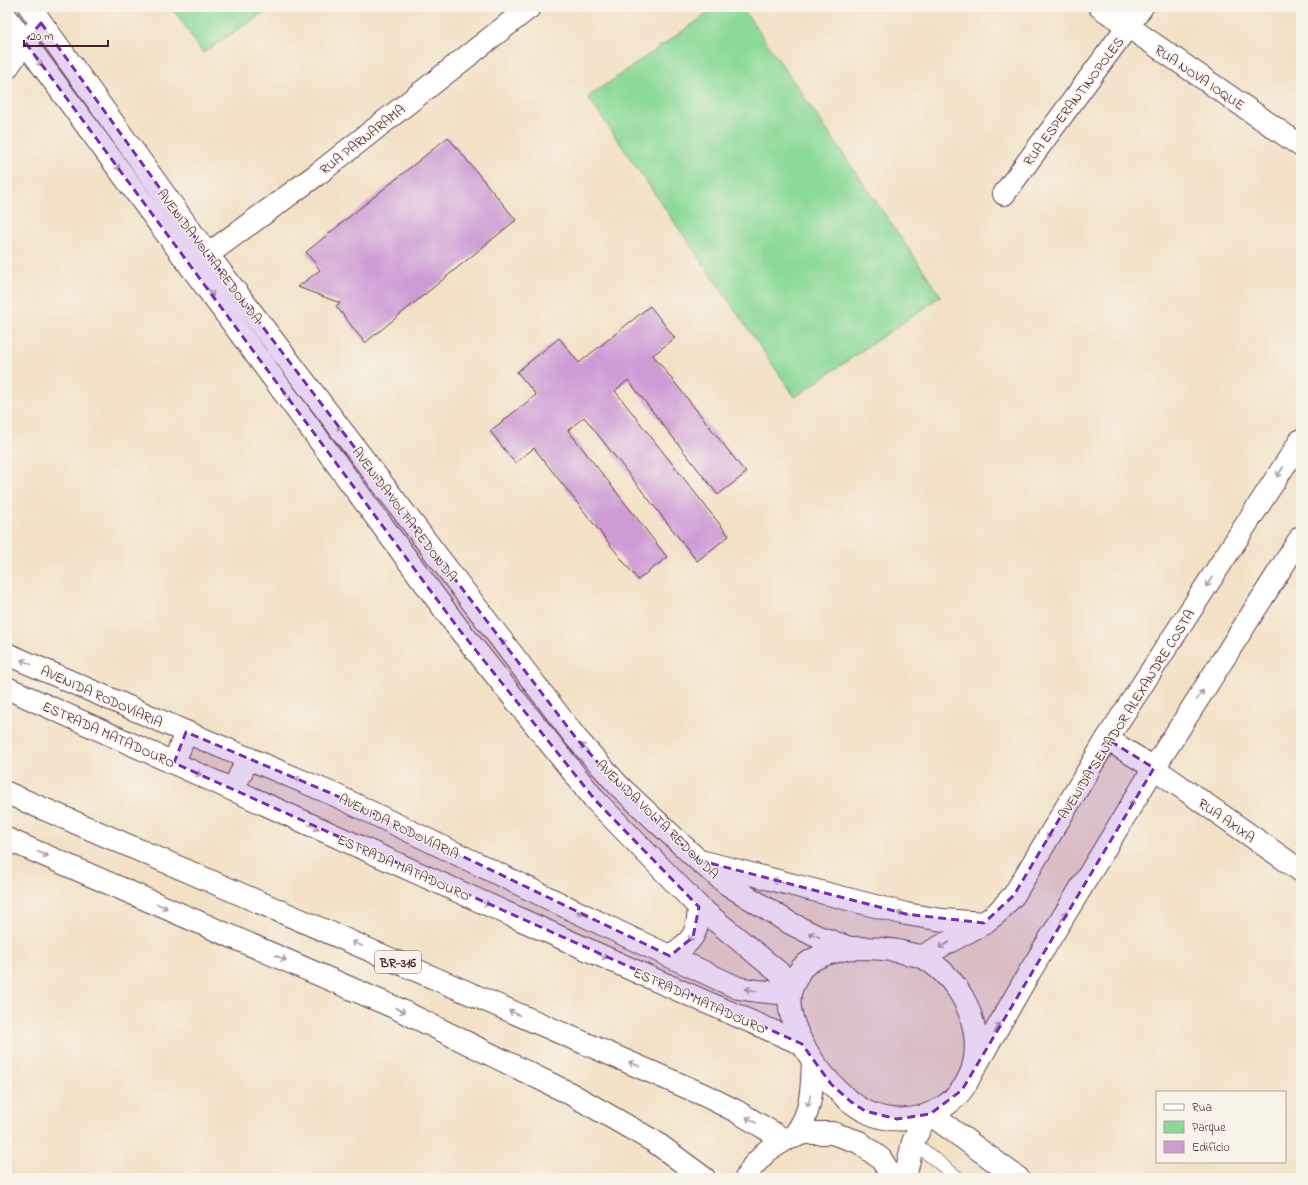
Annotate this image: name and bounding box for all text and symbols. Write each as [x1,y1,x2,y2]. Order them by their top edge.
scale bar [24,22,108,48]
text: 20 m [30,28,53,46]
street label: RUA ESPERANTINOPOLES [1019,33,1130,171]
street label: RUA NOVA IOQUE [1150,40,1249,116]
one-way arrow [34,55,42,66]
street label: RUA PARNARAMA [316,100,410,180]
one-way arrow [112,160,120,171]
street label: AVENIDA VOLTA REDONDA [151,185,267,329]
one-way arrow [206,287,214,298]
one-way arrow [283,391,291,402]
one-way arrow [337,425,346,436]
street label: AVENIDA VOLTA REDONDA [346,443,462,587]
one-way arrow [1276,467,1284,478]
one-way arrow [1205,576,1213,587]
street label: AVENIDA SENADOR ALEXANDRE COSTA [1054,606,1201,824]
one-way arrow [501,640,509,651]
one-way arrow [21,658,33,666]
street label: AVENIDA RODOVÍARIA [37,661,166,734]
one-way arrow [1196,690,1204,701]
street label: ESTRADA MATADOURO [39,697,178,774]
one-way arrow [580,743,589,753]
street label: AVENIDA VOLTA REDONDA [591,756,723,885]
one-way arrow [189,770,201,777]
one-way arrow [294,776,306,784]
street label: AVENIDA RODOVÍARIA [335,789,462,866]
street label: RUA AXIXA [1193,794,1259,849]
one-way arrow [1127,800,1135,811]
one-way arrow [308,823,320,831]
one-way arrow [1046,828,1054,840]
street label: ESTRADA MATADOURO [334,830,473,907]
one-way arrow [36,851,48,858]
one-way arrow [771,877,784,884]
one-way arrow [477,900,489,907]
one-way arrow [156,903,168,910]
one-way arrow [897,909,910,917]
one-way arrow [576,910,588,917]
one-way arrow [1060,910,1068,922]
one-way arrow [688,930,697,941]
one-way arrow [808,930,820,938]
one-way arrow [351,940,363,948]
one-way arrow [938,941,950,949]
road number: BR-316 [375,951,421,973]
one-way arrow [596,953,608,961]
one-way arrow [275,955,287,962]
street label: ESTRADA MATADOURO [630,963,769,1040]
one-way arrow [745,986,758,994]
one-way arrow [394,1007,406,1014]
one-way arrow [509,1008,521,1016]
one-way arrow [994,1022,1002,1034]
one-way arrow [628,1060,640,1068]
legend [1156,1091,1286,1163]
one-way arrow [805,1094,813,1107]
text: Rua [1192,1099,1212,1117]
one-way arrow [745,1116,757,1124]
text: Parque [1192,1119,1226,1137]
text: Edifício [1192,1139,1230,1157]

